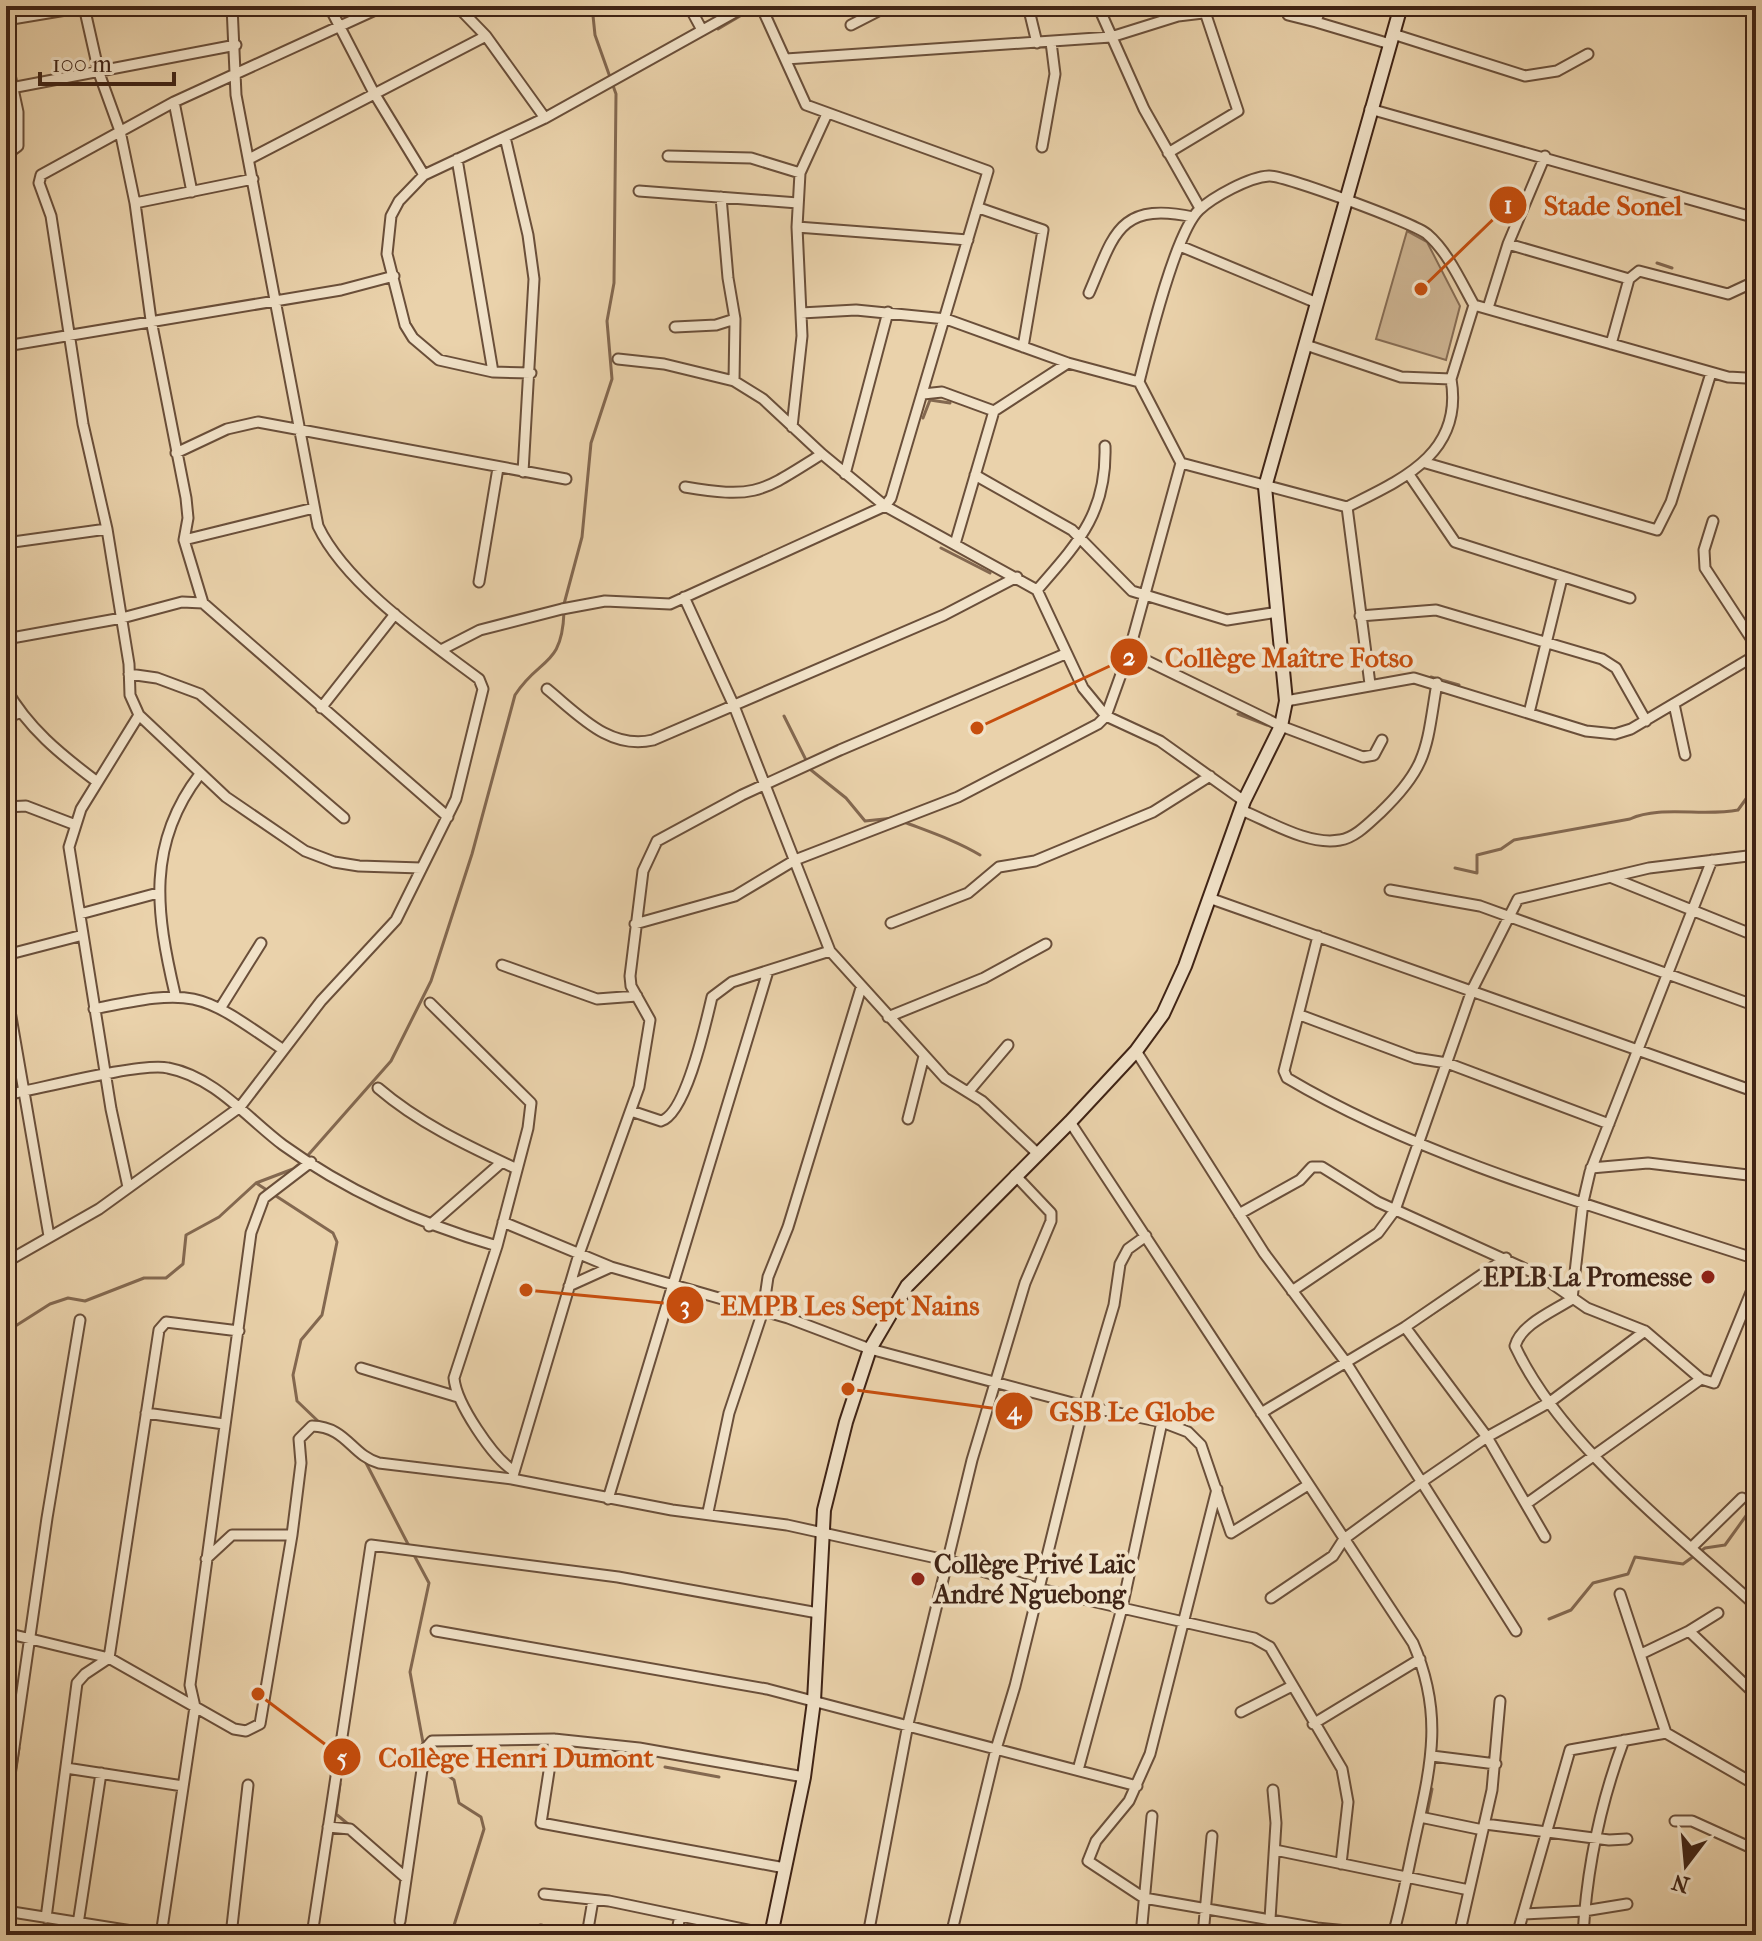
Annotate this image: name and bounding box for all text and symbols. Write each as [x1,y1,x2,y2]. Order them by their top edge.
scale bar [40,36,174,86]
text: 100 m [52,50,112,78]
callout: Stade Sonel [1488,179,1698,231]
text: Stade Sonel [1544,189,1683,222]
text: 1 [1504,191,1512,219]
callout: Collège Maître Fotso [1109,631,1429,683]
text: Collège Maître Fotso [1165,641,1413,674]
text: 2 [1123,643,1135,671]
place label: EPLB La Promesse [1483,1262,1692,1293]
marker: EPLB La Promesse [1699,1268,1717,1286]
callout: EMPB Les Sept Nains [665,1279,996,1331]
text: EMPB Les Sept Nains [721,1289,979,1322]
text: 3 [680,1292,690,1320]
callout: GSB Le Globe [994,1385,1231,1437]
text: GSB Le Globe [1049,1395,1215,1428]
text: 4 [1006,1397,1023,1426]
place label: Collège Privé Laïc André Nguebong [932,1549,1136,1610]
marker: Collège Privé Laïc André Nguebong [909,1570,927,1588]
callout: Collège Henri Dumont [322,1731,669,1783]
text: Collège Henri Dumont [378,1741,655,1774]
text: 5 [337,1744,347,1772]
north arrow [1646,1825,1726,1905]
text: N [1669,1868,1692,1898]

